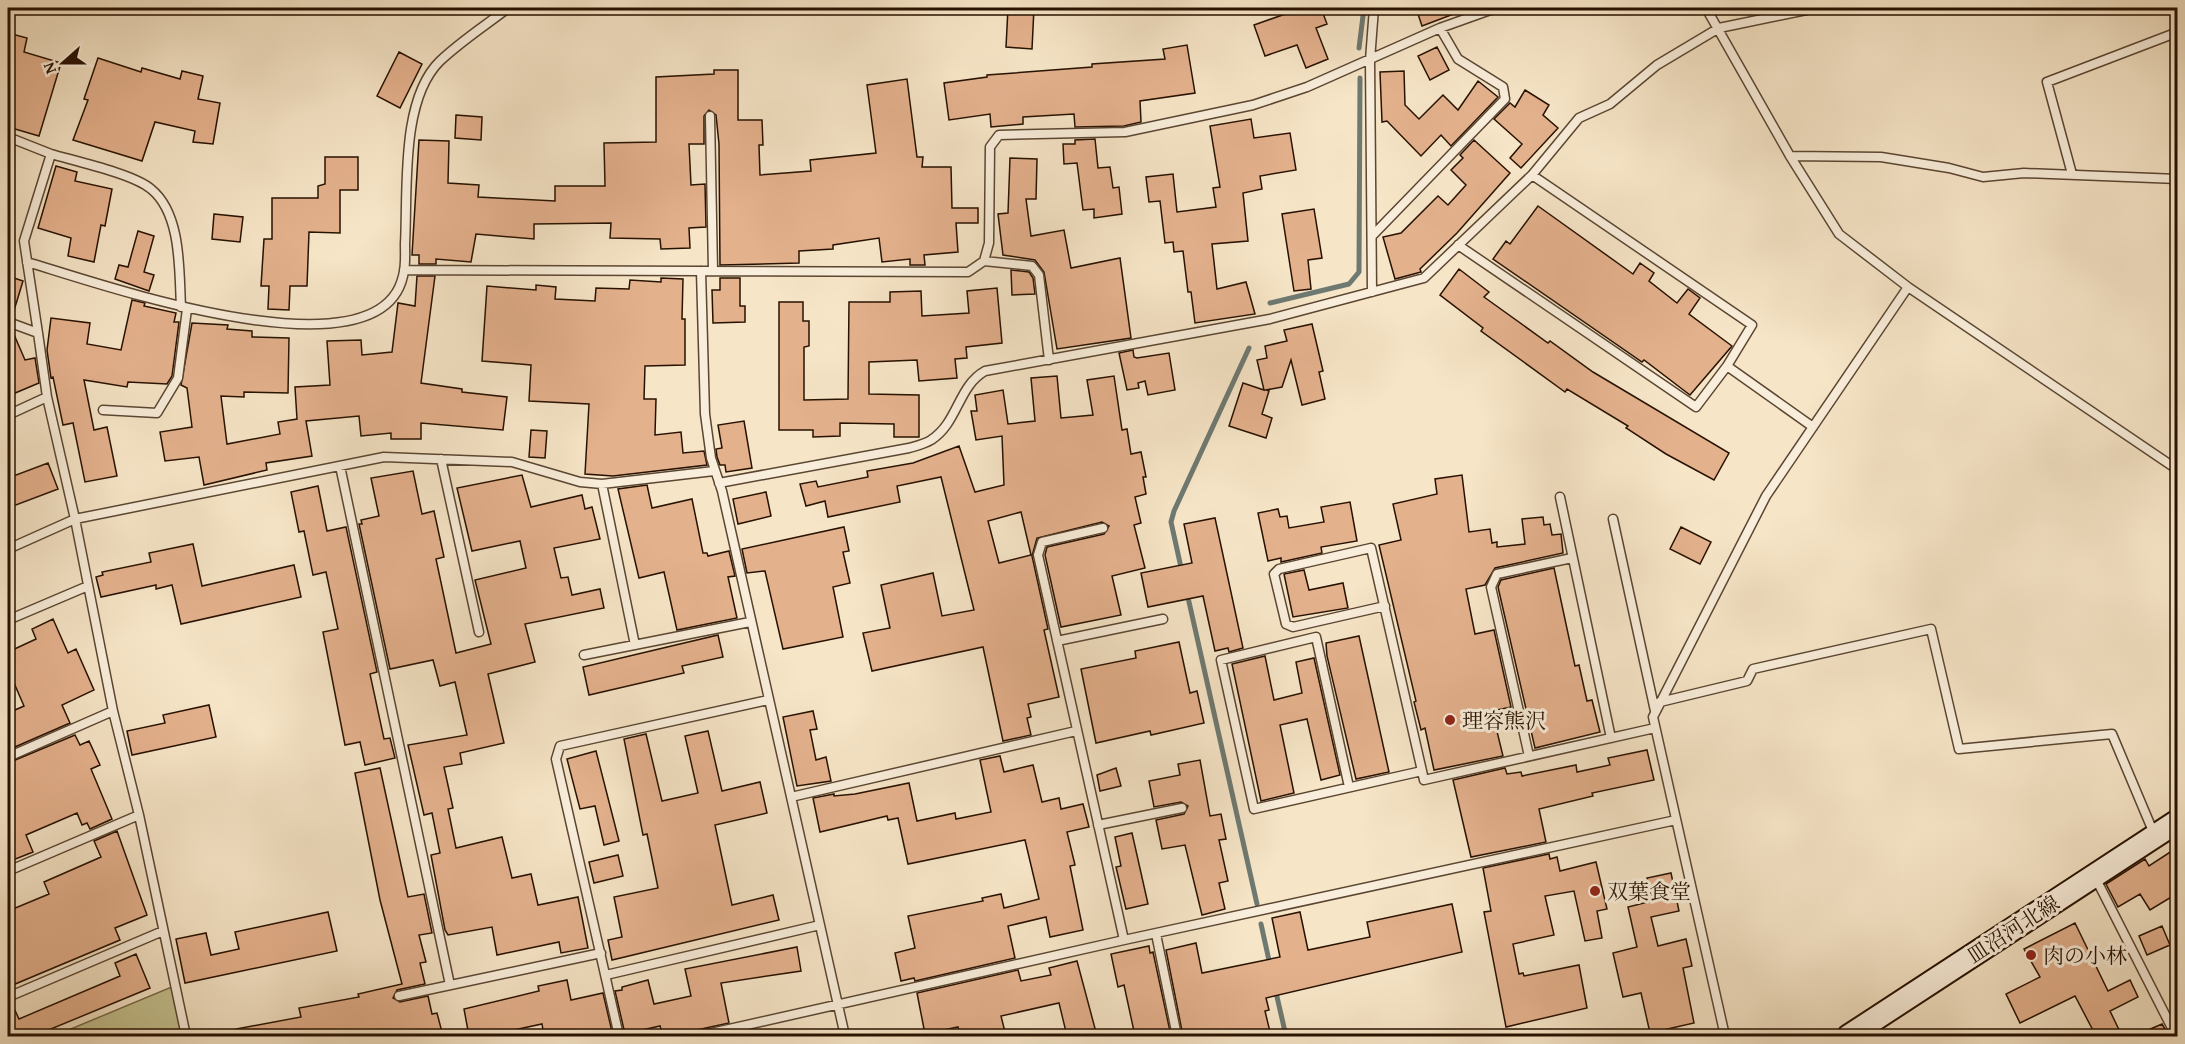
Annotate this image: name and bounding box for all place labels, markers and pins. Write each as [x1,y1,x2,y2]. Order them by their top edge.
place label: 理容熊沢 [1462,705,1546,736]
marker: 理容熊沢 [1443,713,1457,727]
place label: 双葉食堂 [1607,876,1691,907]
marker: 双葉食堂 [1588,884,1602,898]
place label: 肉の小林 [2043,940,2127,971]
marker: 肉の小林 [2024,948,2038,962]

